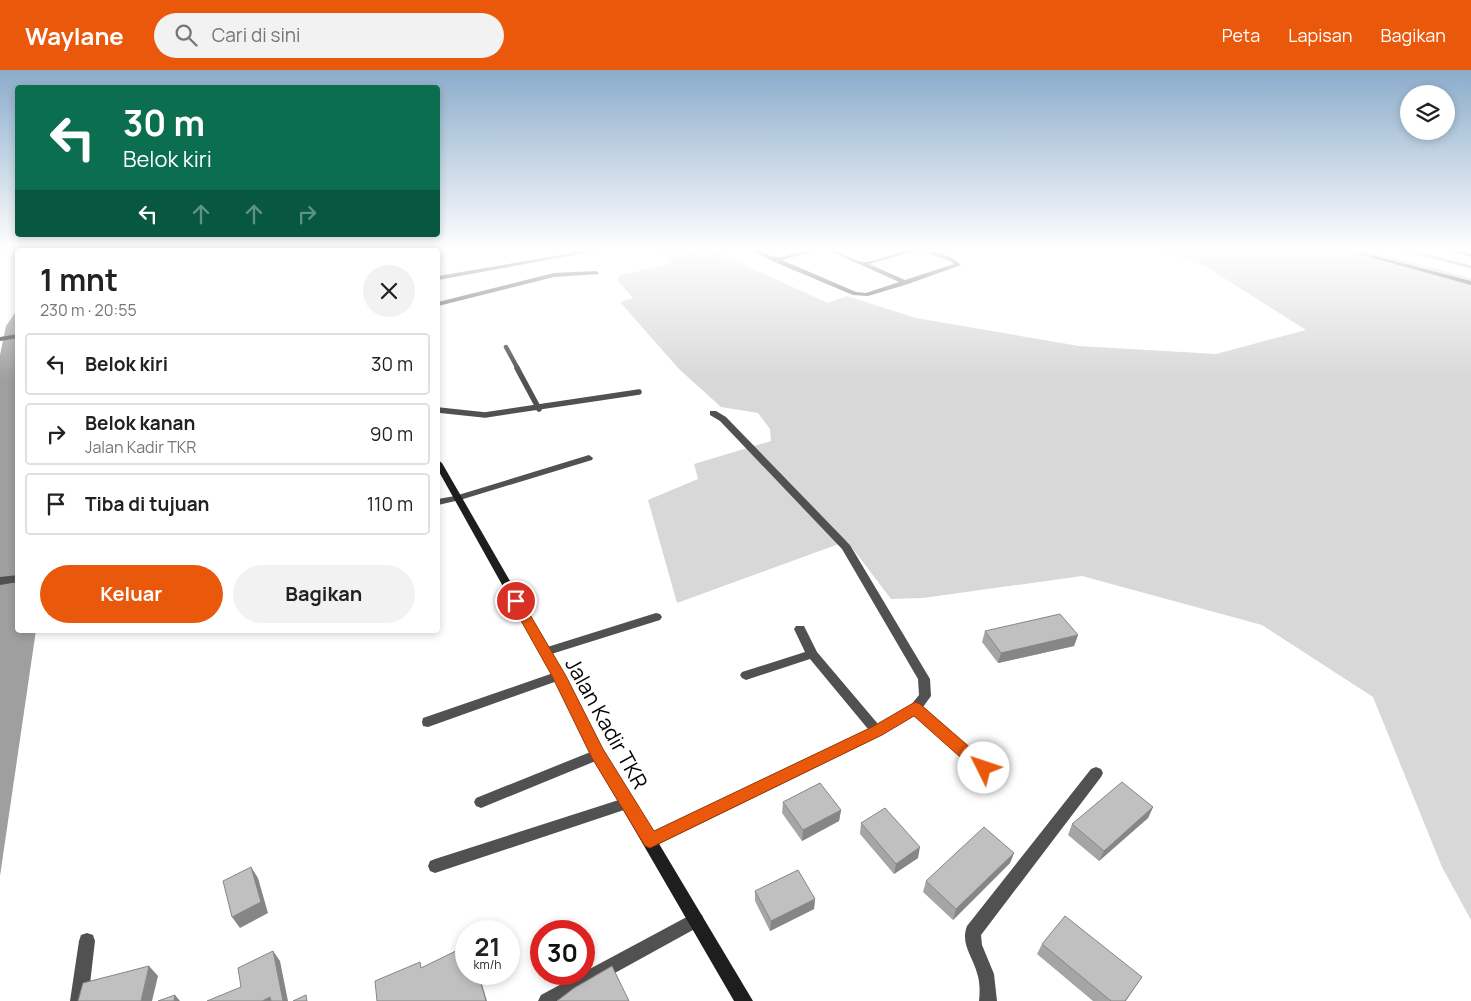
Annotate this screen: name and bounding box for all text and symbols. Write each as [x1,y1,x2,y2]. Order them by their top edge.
search box [154,13,504,58]
text: Waylane [25,19,124,52]
icon: search [172,21,200,49]
text: Cari di sini [212,22,301,48]
text: Peta [1222,23,1260,47]
text: Lapisan [1288,23,1352,47]
text: Bagikan [1380,23,1446,47]
map controls [1400,85,1455,140]
button: layers [1400,85,1455,140]
text: 30 m [123,99,205,147]
icon: left [40,105,105,170]
text: Belok kiri [123,144,212,174]
icon: left [134,200,162,228]
icon: ahead [187,200,215,228]
icon: ahead [240,200,268,228]
icon: right [293,200,321,228]
text: 1 mnt [40,259,118,300]
button: close [363,265,415,317]
text: 230 m · 20:55 [40,299,137,321]
icon: left [42,350,70,378]
text: Belok kiri [85,351,168,377]
text: 30 m [371,351,413,377]
text: Belok kanan [85,410,195,436]
icon: right [42,420,70,448]
text: 90 m [370,421,413,447]
text: Jalan Kadir TKR [85,436,196,458]
icon: arrive [42,490,70,518]
text: Tiba di tujuan [85,491,209,517]
text: 110 m [367,491,413,517]
button: Keluar [40,565,223,623]
button: Bagikan [233,565,415,623]
pin [495,580,537,622]
icon: arrive [502,587,530,615]
street label: Jalan Kadir TKR [559,652,655,794]
position arrow [957,741,1009,793]
speed limit sign: 30 [530,920,595,985]
text: 21 [475,929,500,964]
text: km/h [474,956,501,973]

